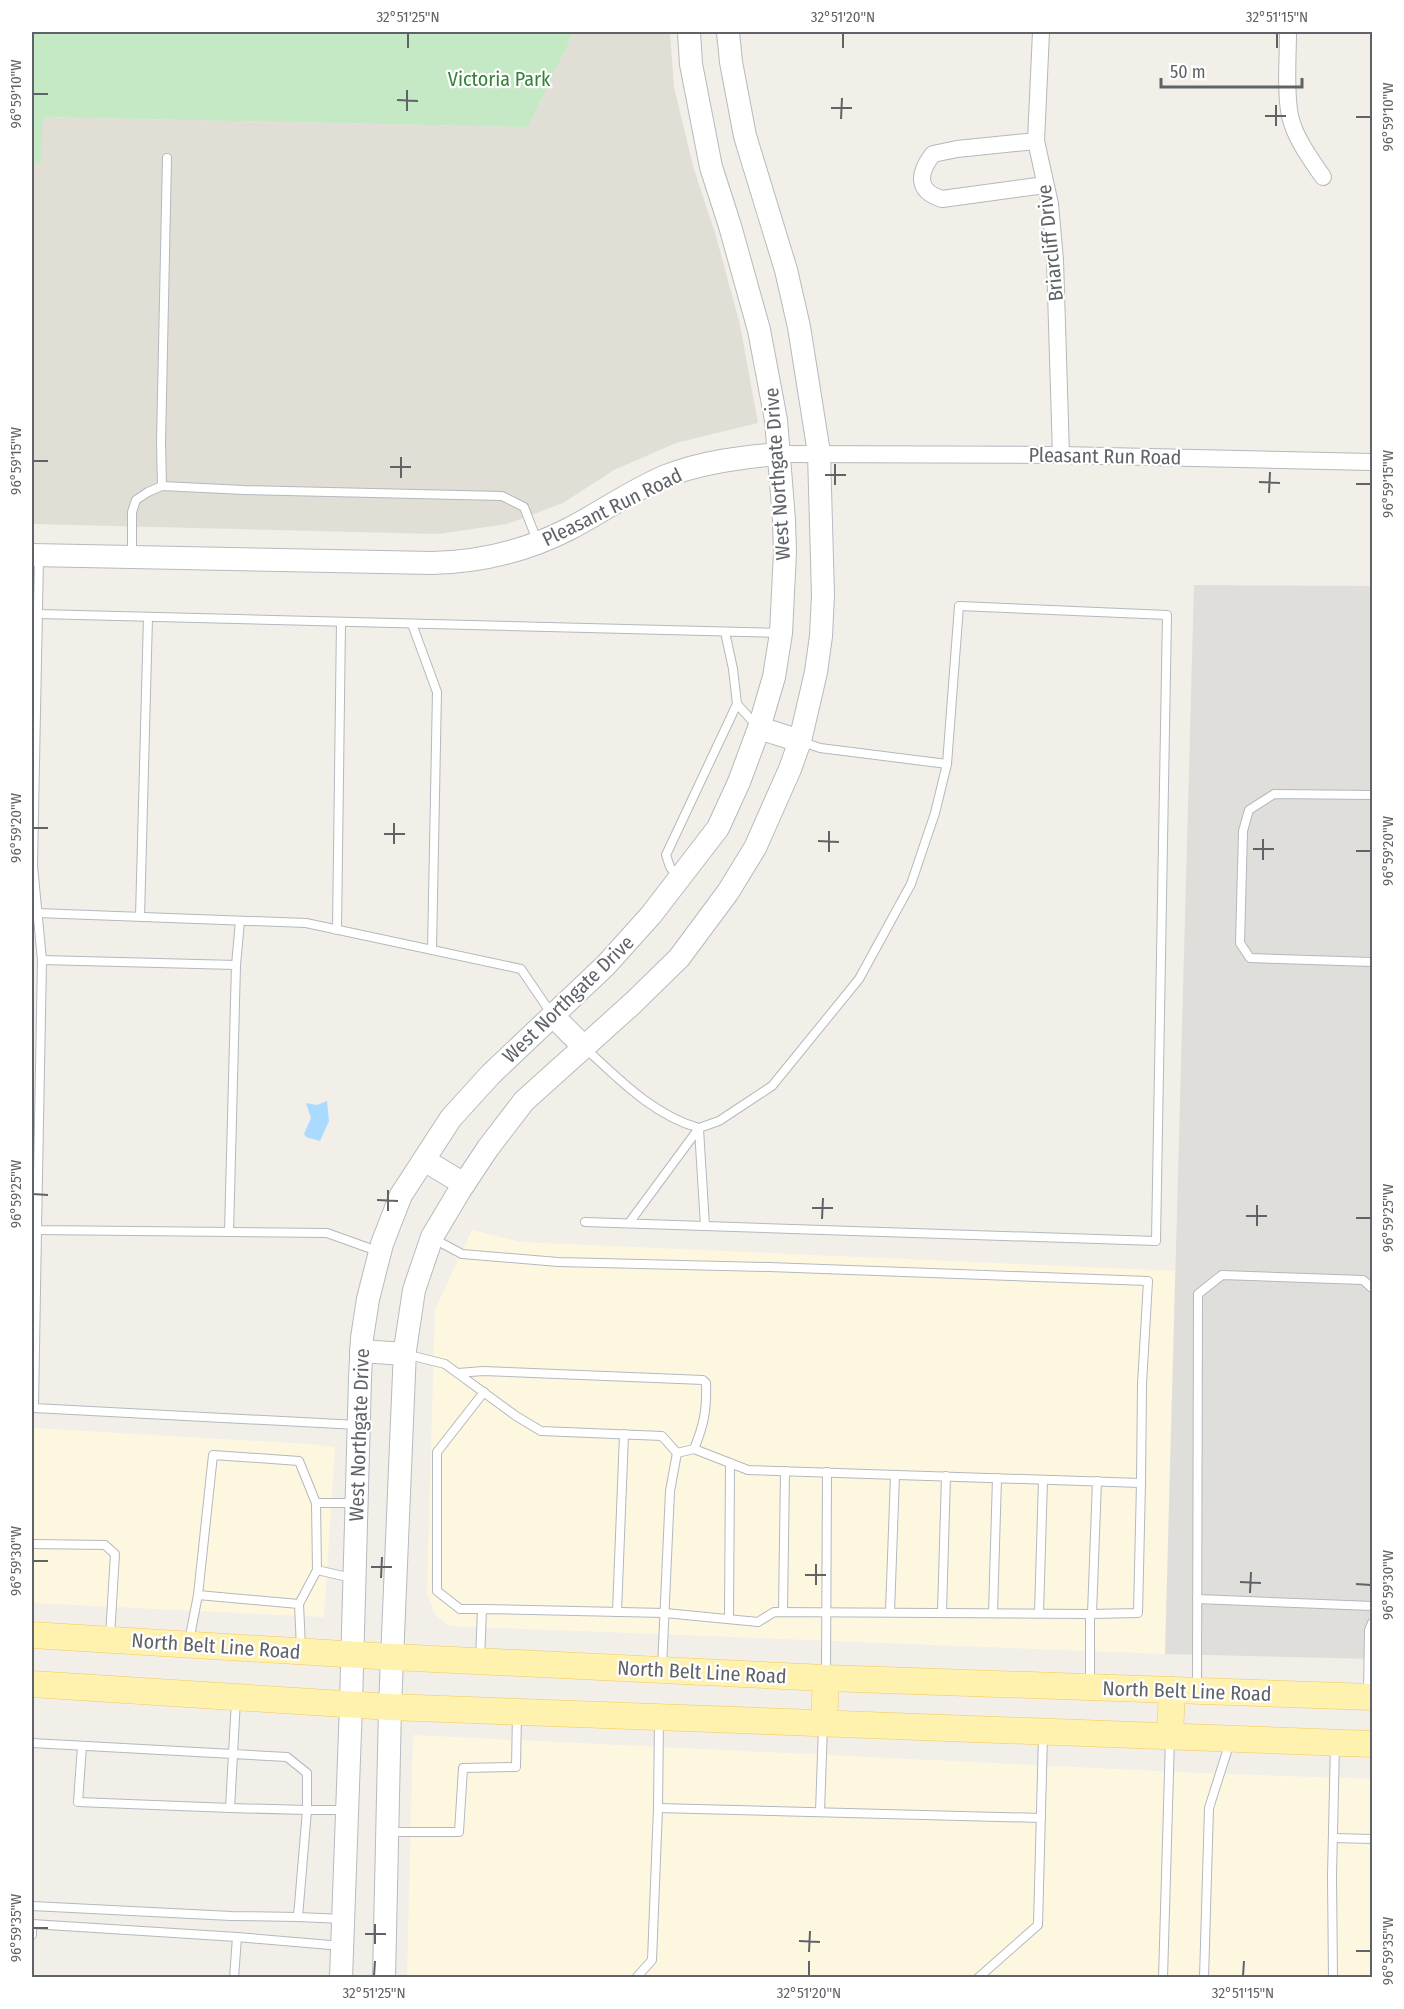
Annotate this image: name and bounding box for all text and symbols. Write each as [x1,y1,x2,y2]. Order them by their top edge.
text: 32°51'25"N [376,8,440,26]
text: 32°51'20"N [811,8,875,26]
text: 32°51'15"N [1246,8,1308,26]
scale bar [1161,51,1302,89]
text: 96°59'10"W [7,59,25,129]
text: 50 m [1170,61,1206,83]
park label: Victoria Park [448,67,551,91]
text: 96°59'10"W [1379,82,1397,152]
street label: Briarcliff Drive [1032,183,1068,303]
street label: West Northgate Drive [759,387,795,561]
text: 96°59'15"W [7,427,25,495]
street label: Pleasant Run Road [1028,443,1182,469]
text: 96°59'15"W [1379,450,1397,518]
street label: Pleasant Run Road [538,463,686,551]
text: 96°59'20"W [7,793,25,863]
text: 96°59'20"W [1379,816,1397,886]
street label: West Northgate Drive [497,930,639,1068]
text: 96°59'25"W [7,1160,25,1228]
text: 96°59'25"W [1379,1184,1397,1252]
street label: West Northgate Drive [344,1348,374,1522]
text: 96°59'30"W [7,1526,25,1596]
text: 96°59'30"W [1379,1550,1397,1620]
street label: North Belt Line Road [131,1628,301,1664]
street label: North Belt Line Road [617,1656,787,1688]
street label: North Belt Line Road [1102,1676,1272,1706]
text: 96°59'35"W [7,1894,25,1962]
text: 96°59'35"W [1379,1917,1397,1985]
text: 32°51'25"N [342,1984,406,2002]
text: 32°51'20"N [777,1984,841,2002]
text: 32°51'15"N [1212,1984,1274,2002]

